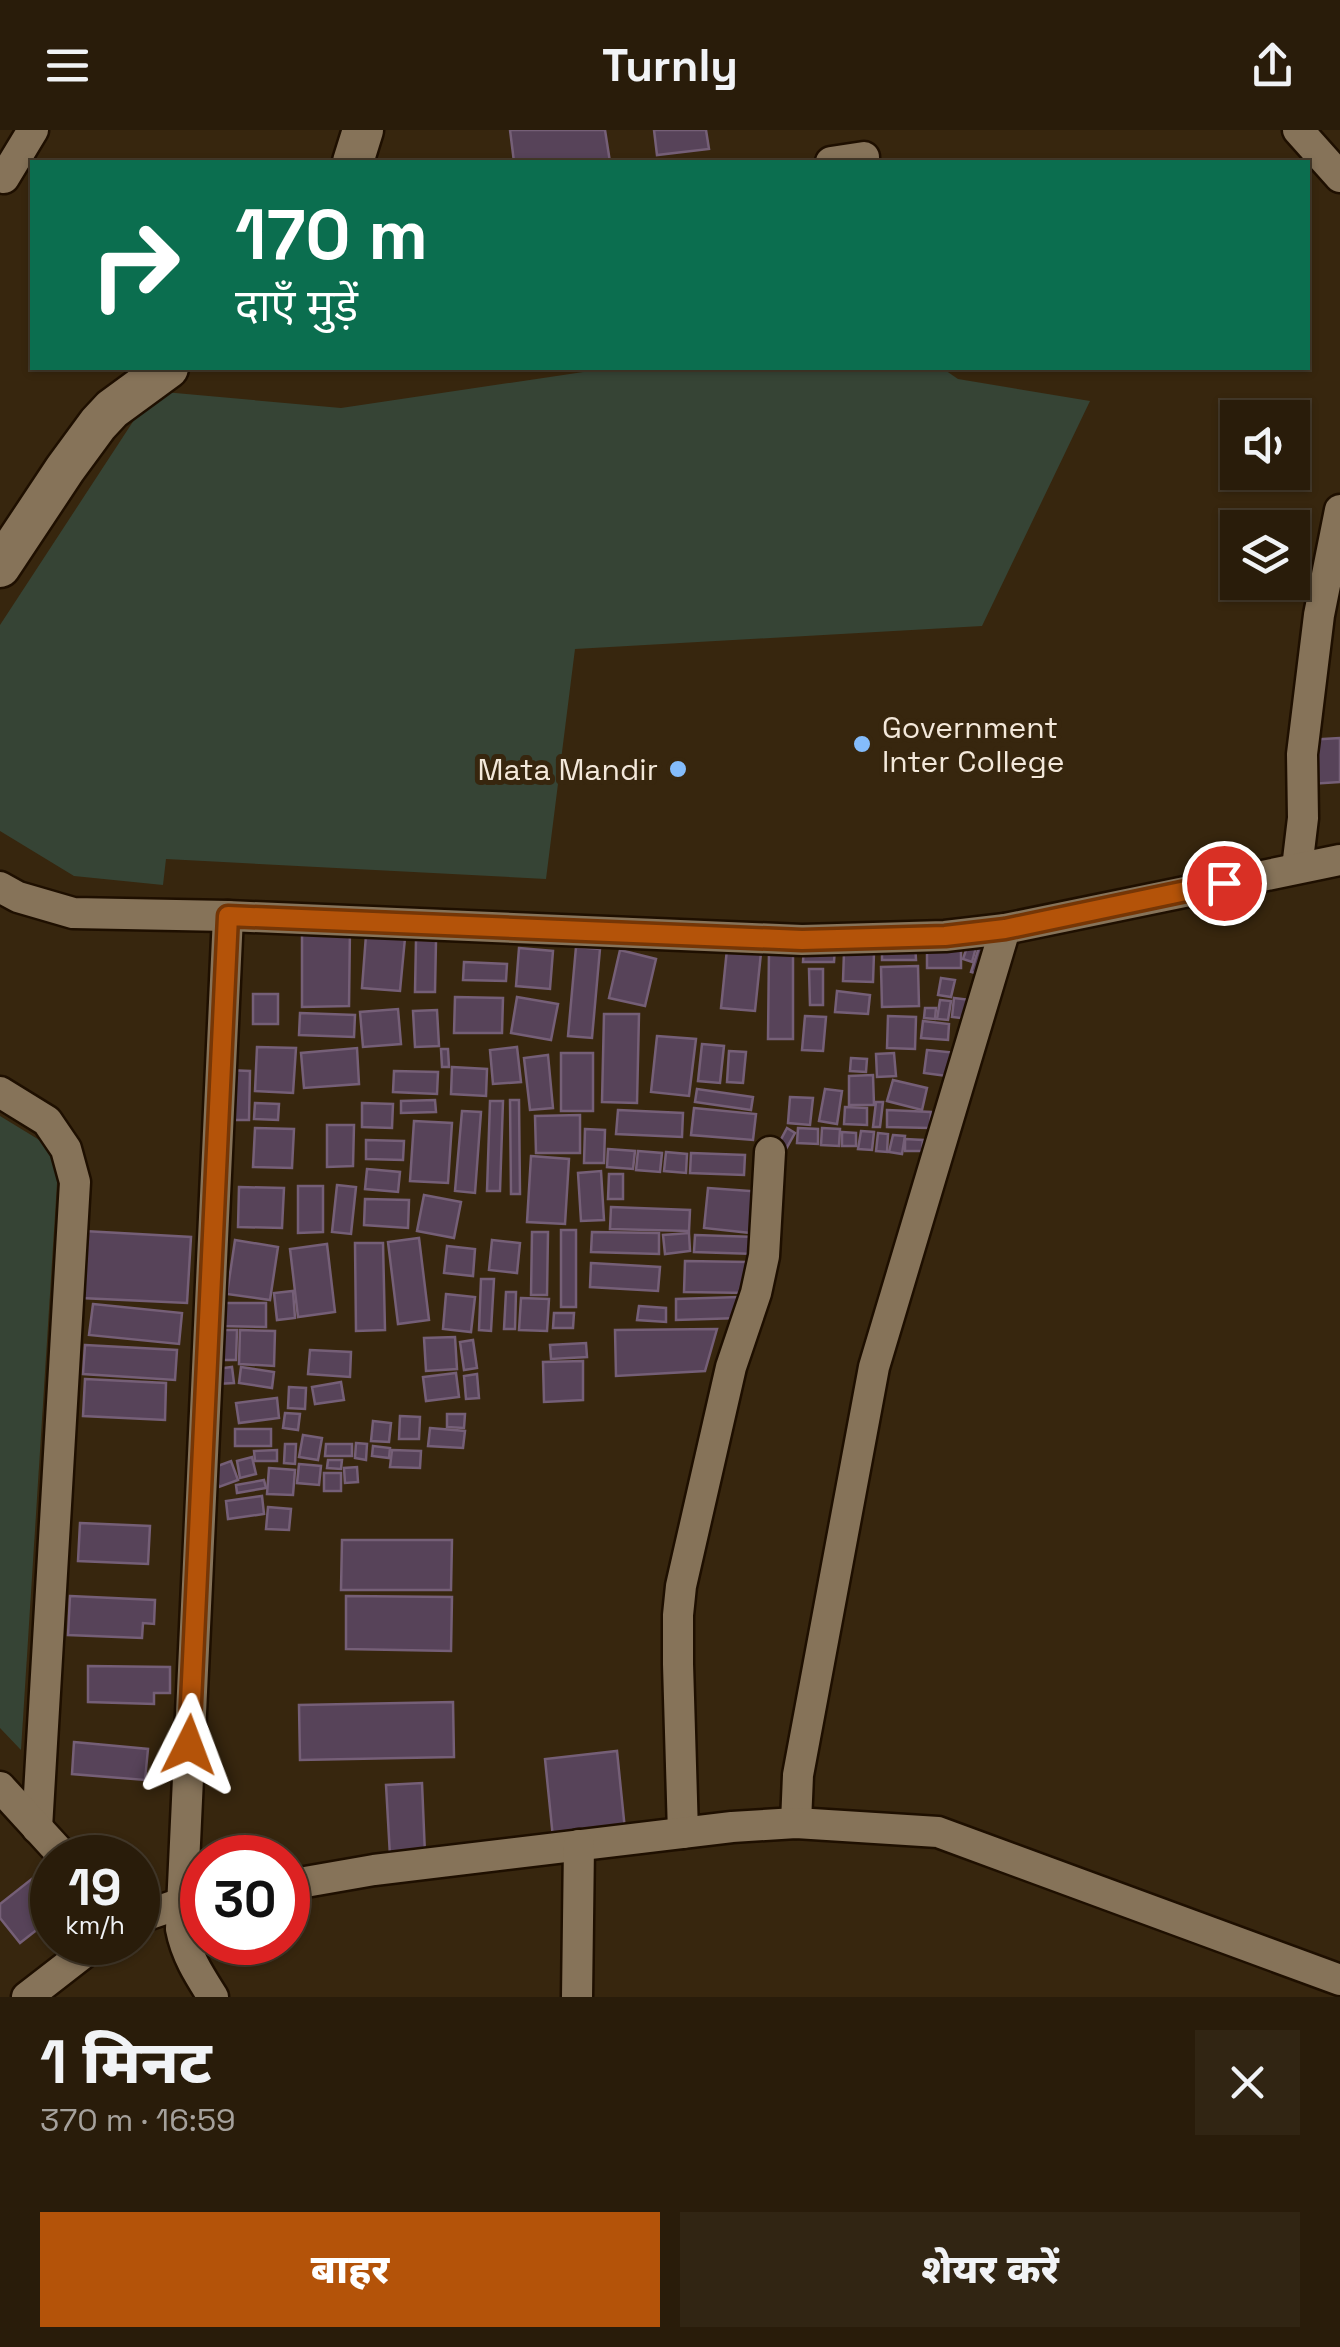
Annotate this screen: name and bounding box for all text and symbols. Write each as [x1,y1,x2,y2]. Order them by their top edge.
text: Turnly [602,37,738,94]
icon: menu [40,38,95,93]
icon: share [1245,38,1300,93]
text: 170 m [235,190,428,279]
icon: right [70,200,200,330]
text: दाएँ मुड़ें [235,277,358,334]
map controls [1220,400,1310,600]
button: sound [1220,400,1310,490]
button: layers [1220,510,1310,600]
place label: Government Inter College [882,708,1065,781]
marker: Government Inter College [851,733,873,755]
place label: Mata Mandir [478,750,658,789]
marker: Mata Mandir [667,758,689,780]
pin [1182,841,1267,926]
icon: arrive [1197,856,1252,911]
position arrow [137,1693,241,1797]
speed limit sign: 30 [180,1835,310,1965]
text: 19 [68,1856,122,1920]
text: km/h [65,1909,125,1941]
text: 1 मिनट [40,2024,212,2101]
button: close [1195,2030,1300,2135]
text: 370 m · 16:59 [40,2100,236,2140]
button: बाहर [40,2212,660,2327]
button: शेयर करें [680,2212,1300,2327]

